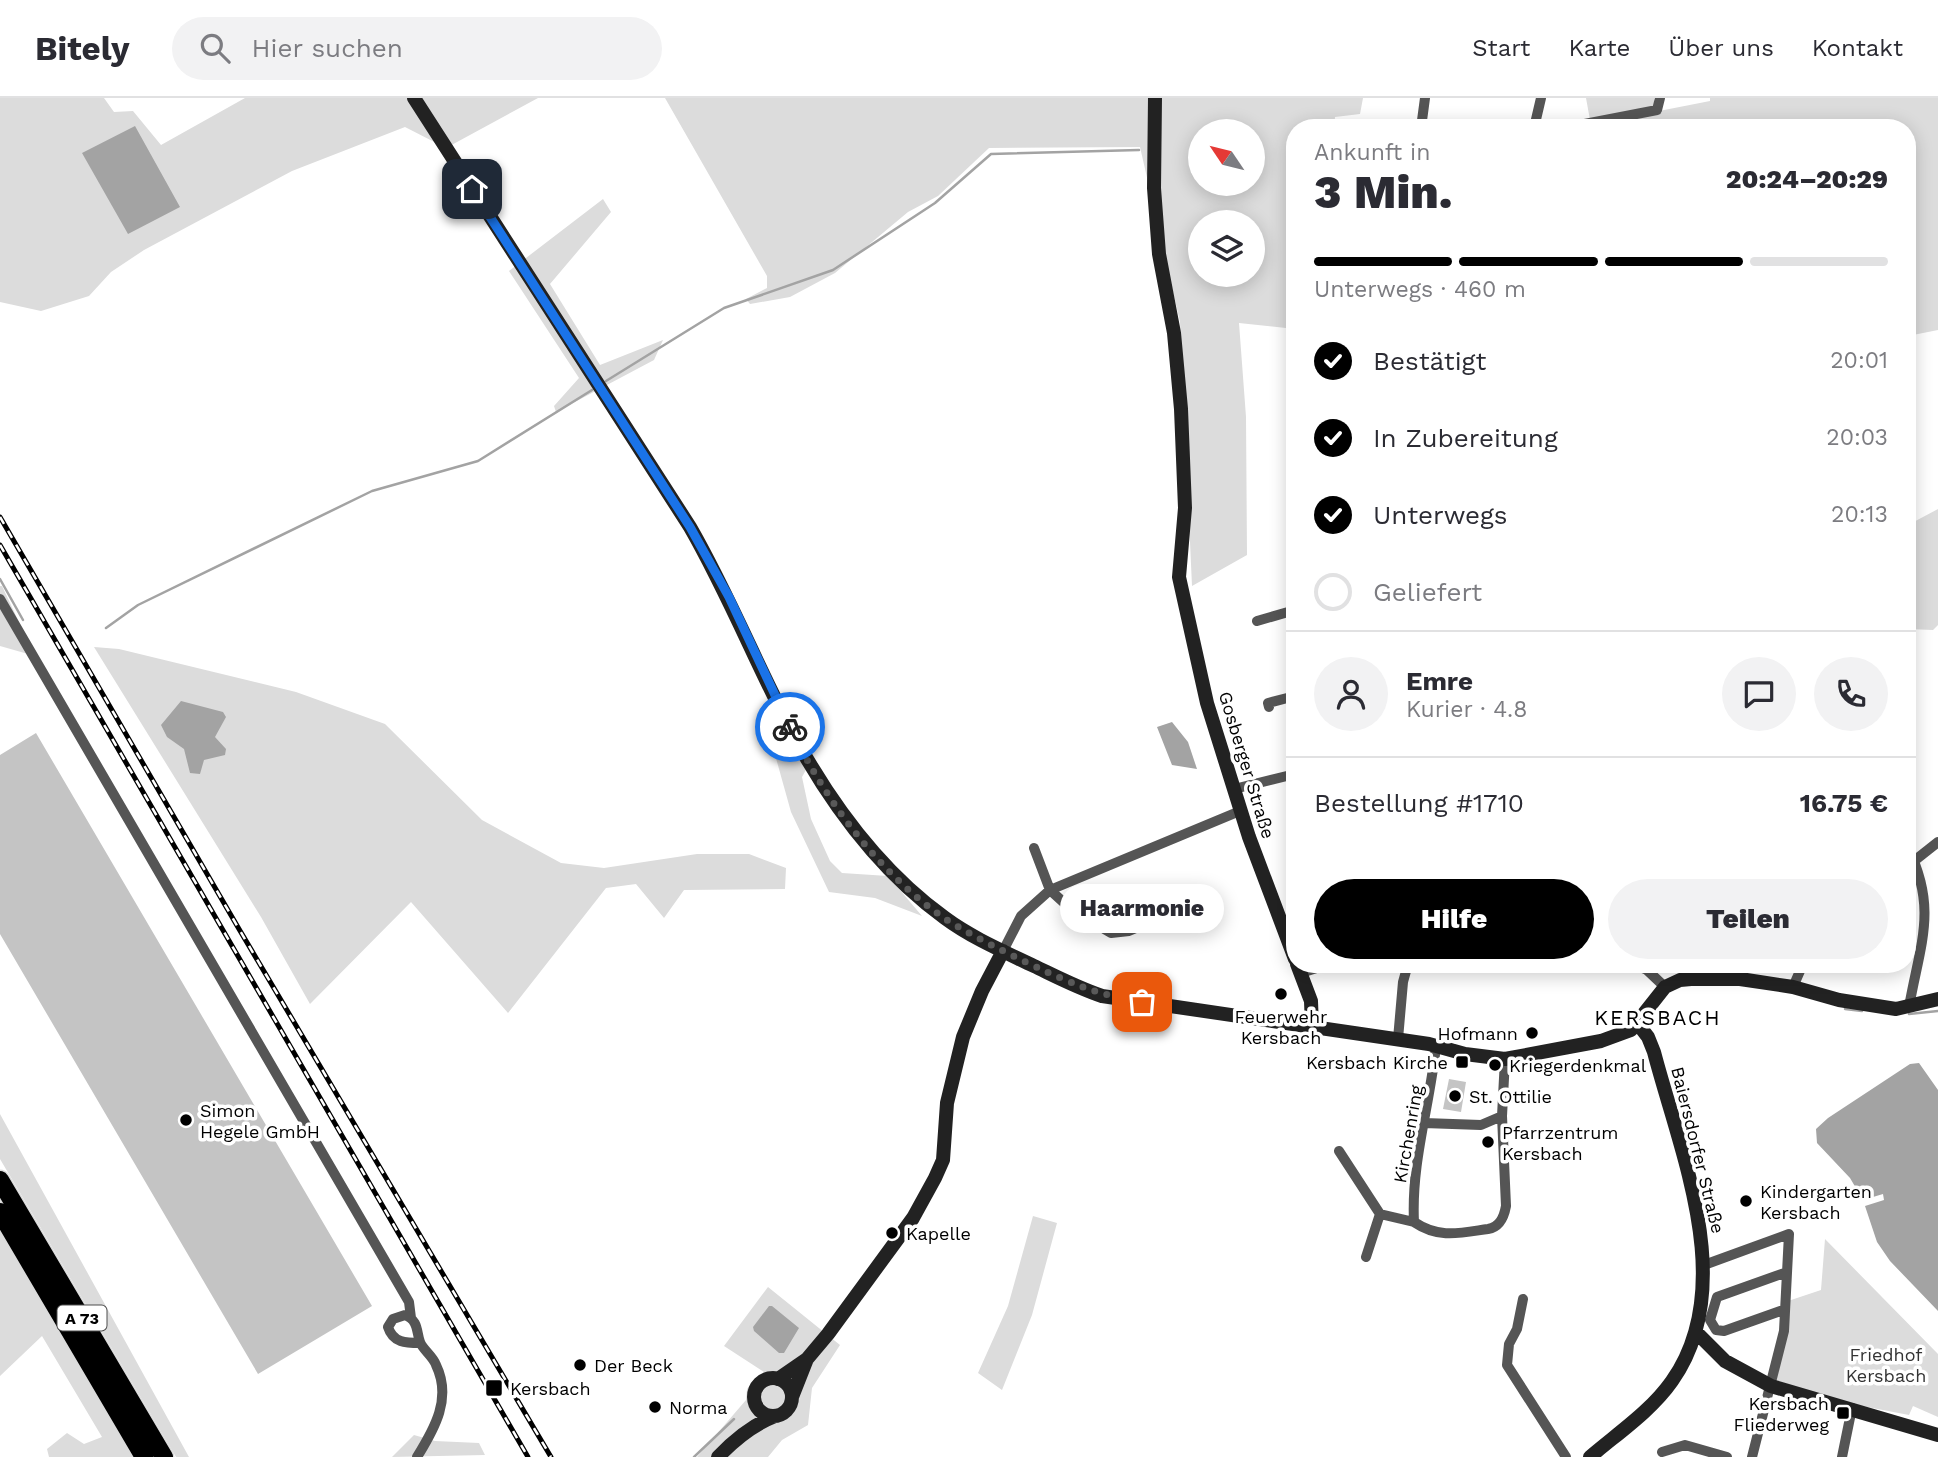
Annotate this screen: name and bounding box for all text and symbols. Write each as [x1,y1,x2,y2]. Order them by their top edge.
search box [172,17,662,80]
text: Bitely [35,29,130,68]
icon: search [196,29,234,67]
text: Hier suchen [252,33,403,63]
text: Start [1472,34,1530,62]
text: Karte [1568,34,1630,62]
text: Über uns [1668,34,1774,62]
text: Kontakt [1812,34,1903,62]
north arrow [1188,119,1265,196]
map controls [1188,119,1265,287]
text: Ankunft in [1314,139,1430,166]
pin [442,159,502,219]
text: 20:24–20:29 [1726,164,1888,194]
text: 3 Min. [1314,165,1453,219]
icon: home [453,170,491,208]
button: layers [1188,210,1265,287]
text: Unterwegs · 460 m [1314,276,1526,303]
icon: check [1314,342,1352,380]
text: Bestätigt [1373,346,1486,376]
text: 20:01 [1830,347,1888,374]
icon: check [1314,419,1352,457]
text: In Zubereitung [1373,423,1558,453]
text: 20:03 [1826,424,1888,451]
icon: check [1314,496,1352,534]
text: Unterwegs [1373,500,1508,530]
text: 20:13 [1831,501,1888,528]
text: Geliefert [1373,577,1482,607]
button: person [1314,657,1388,731]
button: chat [1722,657,1796,731]
button: phone [1814,657,1888,731]
text: Emre [1406,666,1473,696]
street label: Gosberger Straße [1215,689,1279,841]
courier [755,692,825,762]
text: Kurier · 4.8 [1406,696,1527,723]
icon: bike [771,708,809,746]
text: Bestellung #1710 [1314,788,1524,818]
text: 16.75 € [1800,788,1888,818]
button: Hilfe [1314,879,1594,959]
button: Teilen [1608,879,1888,959]
callout: Haarmonie [1060,883,1224,932]
text: Haarmonie [1080,895,1204,922]
pin [1112,972,1172,1032]
icon: bag [1123,983,1161,1021]
marker: Feuerwehr Kersbach [1273,986,1289,1002]
district label: KERSBACH [1594,1005,1722,1030]
place label: Feuerwehr Kersbach [1235,1006,1327,1048]
place label: Hofmann [1438,1023,1518,1044]
marker: Hofmann [1524,1025,1540,1041]
place label: Kersbach Kirche [1306,1052,1448,1073]
marker: Kersbach Kirche [1454,1054,1470,1070]
place label: Kriegerdenkmal [1509,1055,1647,1076]
marker: Kriegerdenkmal [1487,1057,1503,1073]
street label: Baiersdorfer Straße [1667,1064,1729,1236]
street label: Kirchenring [1389,1083,1427,1185]
place label: St. Ottilie [1469,1086,1552,1107]
marker: St. Ottilie [1447,1088,1463,1104]
place label: Simon Hegele GmbH [200,1100,320,1142]
marker: Simon Hegele GmbH [178,1112,194,1128]
place label: Pfarrzentrum Kersbach [1502,1122,1618,1164]
marker: Pfarrzentrum Kersbach [1480,1134,1496,1150]
place label: Kindergarten Kersbach [1760,1181,1872,1223]
marker: Kindergarten Kersbach [1738,1193,1754,1209]
place label: Kapelle [906,1223,971,1244]
marker: Kapelle [884,1225,900,1241]
road number: A 73 [57,1306,106,1330]
park label: Friedhof Kersbach [1846,1344,1926,1386]
place label: Der Beck [594,1355,673,1376]
marker: Der Beck [572,1357,588,1373]
marker: Kersbach [484,1378,504,1398]
place label: Kersbach [510,1378,591,1399]
place label: Kersbach Fliederweg [1734,1393,1829,1435]
place label: Norma [669,1397,728,1418]
marker: Norma [647,1399,663,1415]
marker: Kersbach Fliederweg [1835,1405,1851,1421]

